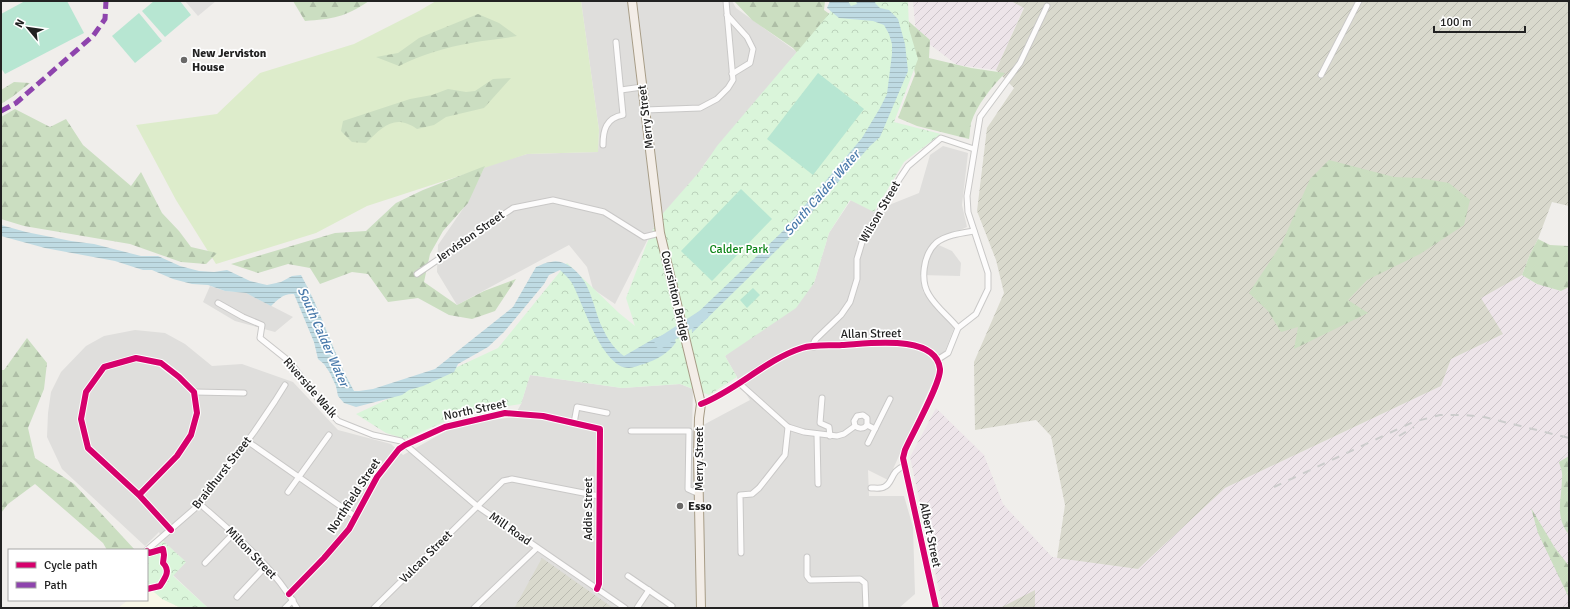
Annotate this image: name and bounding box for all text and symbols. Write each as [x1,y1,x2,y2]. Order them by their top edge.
north arrow [8,8,48,48]
scale bar [1434,8,1525,34]
text: 100 m [1440,15,1472,30]
text: N [12,17,27,30]
place label: New Jerviston House [192,46,267,75]
marker: New Jerviston House [179,55,189,65]
street label: Merry Street [635,84,657,150]
water label: South Calder Water [781,146,865,239]
street label: Wilson Street [856,178,904,246]
street label: Jerviston Street [433,208,507,266]
park label: Calder Park [709,242,769,257]
street label: Coursinton Bridge [657,249,693,343]
water label: South Calder Water [294,285,353,391]
street label: Allan Street [841,326,901,342]
street label: Riverside Walk [280,355,340,421]
street label: North Street [442,396,508,424]
street label: Merry Street [692,427,707,491]
street label: Braidhurst Street [189,434,255,512]
street label: Northfield Street [324,456,384,536]
street label: Addie Street [581,477,596,541]
place label: Esso [688,499,712,514]
marker: Esso [675,501,685,511]
street label: Albert Street [916,501,944,569]
street label: Mill Road [486,509,534,549]
street label: Milton Street [222,524,280,582]
street label: Vulcan Street [396,527,456,587]
legend [8,549,148,601]
text: Cycle path [44,558,97,573]
text: Path [44,578,67,593]

